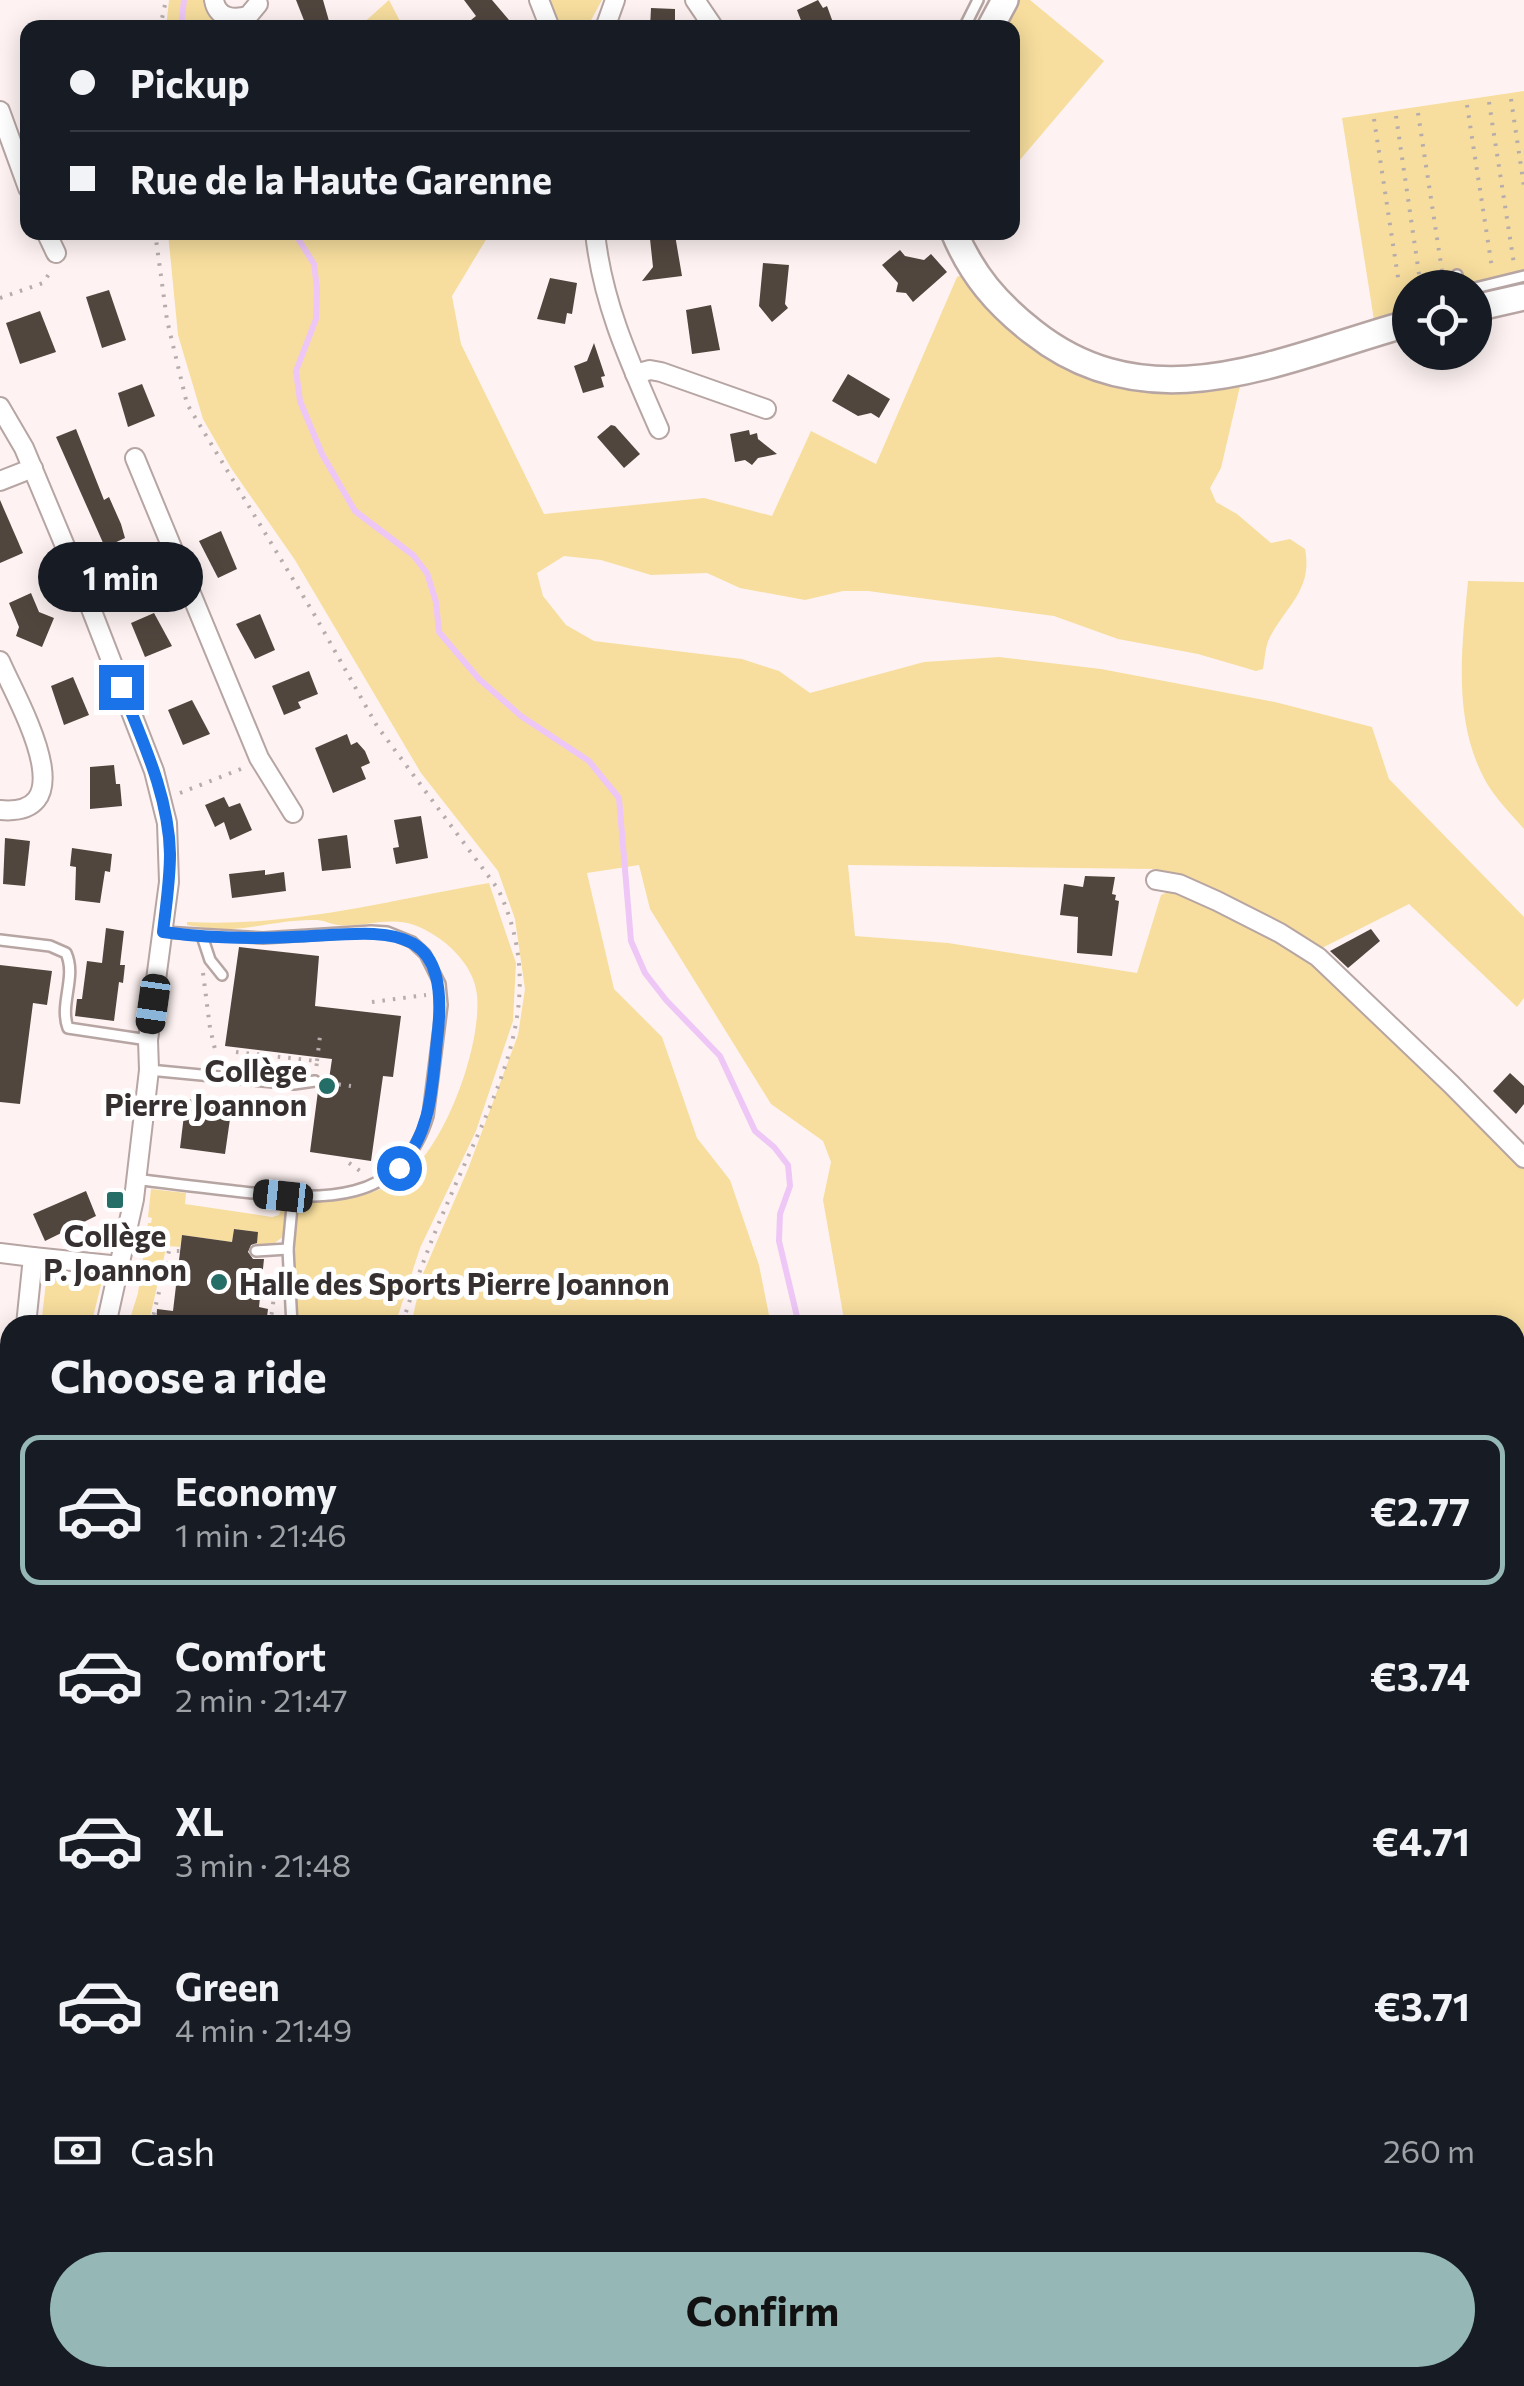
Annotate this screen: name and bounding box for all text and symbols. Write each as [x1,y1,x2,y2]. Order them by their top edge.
text: Pickup [130,59,250,106]
text: Rue de la Haute Garenne [130,155,552,202]
map controls [1392,270,1492,370]
button: locate [1392,270,1492,370]
callout: 1 min [38,542,204,612]
text: 1 min [83,557,158,597]
route end [99,665,144,710]
car [134,972,172,1036]
place label: Collège Pierre Joannon [104,1051,307,1122]
marker: Collège Pierre Joannon [316,1075,338,1097]
route start [377,1146,422,1191]
car [252,1178,314,1214]
marker: Collège P. Joannon [104,1189,126,1211]
place label: Collège P. Joannon [43,1216,187,1287]
place label: Halle des Sports Pierre Joannon [239,1264,670,1301]
marker: Halle des Sports Pierre Joannon [208,1271,230,1293]
text: Choose a ride [50,1347,327,1402]
icon: car [55,1465,145,1555]
text: Economy [175,1467,337,1514]
text: €2.77 [1370,1487,1470,1534]
text: 1 min · 21:46 [175,1514,347,1554]
icon: car [55,1630,145,1720]
text: Comfort [175,1632,326,1679]
text: €3.74 [1370,1652,1470,1699]
text: 2 min · 21:47 [175,1679,348,1719]
icon: car [55,1795,145,1885]
text: XL [175,1797,224,1844]
text: €4.71 [1372,1817,1470,1864]
text: 3 min · 21:48 [175,1844,351,1884]
icon: car [55,1960,145,2050]
text: Green [175,1962,280,2009]
text: €3.71 [1374,1982,1470,2029]
text: 4 min · 21:49 [175,2009,352,2049]
icon: cash [50,2123,105,2178]
text: Cash [130,2127,215,2174]
text: 260 m [1383,2130,1475,2170]
button: Confirm [50,2252,1475,2367]

